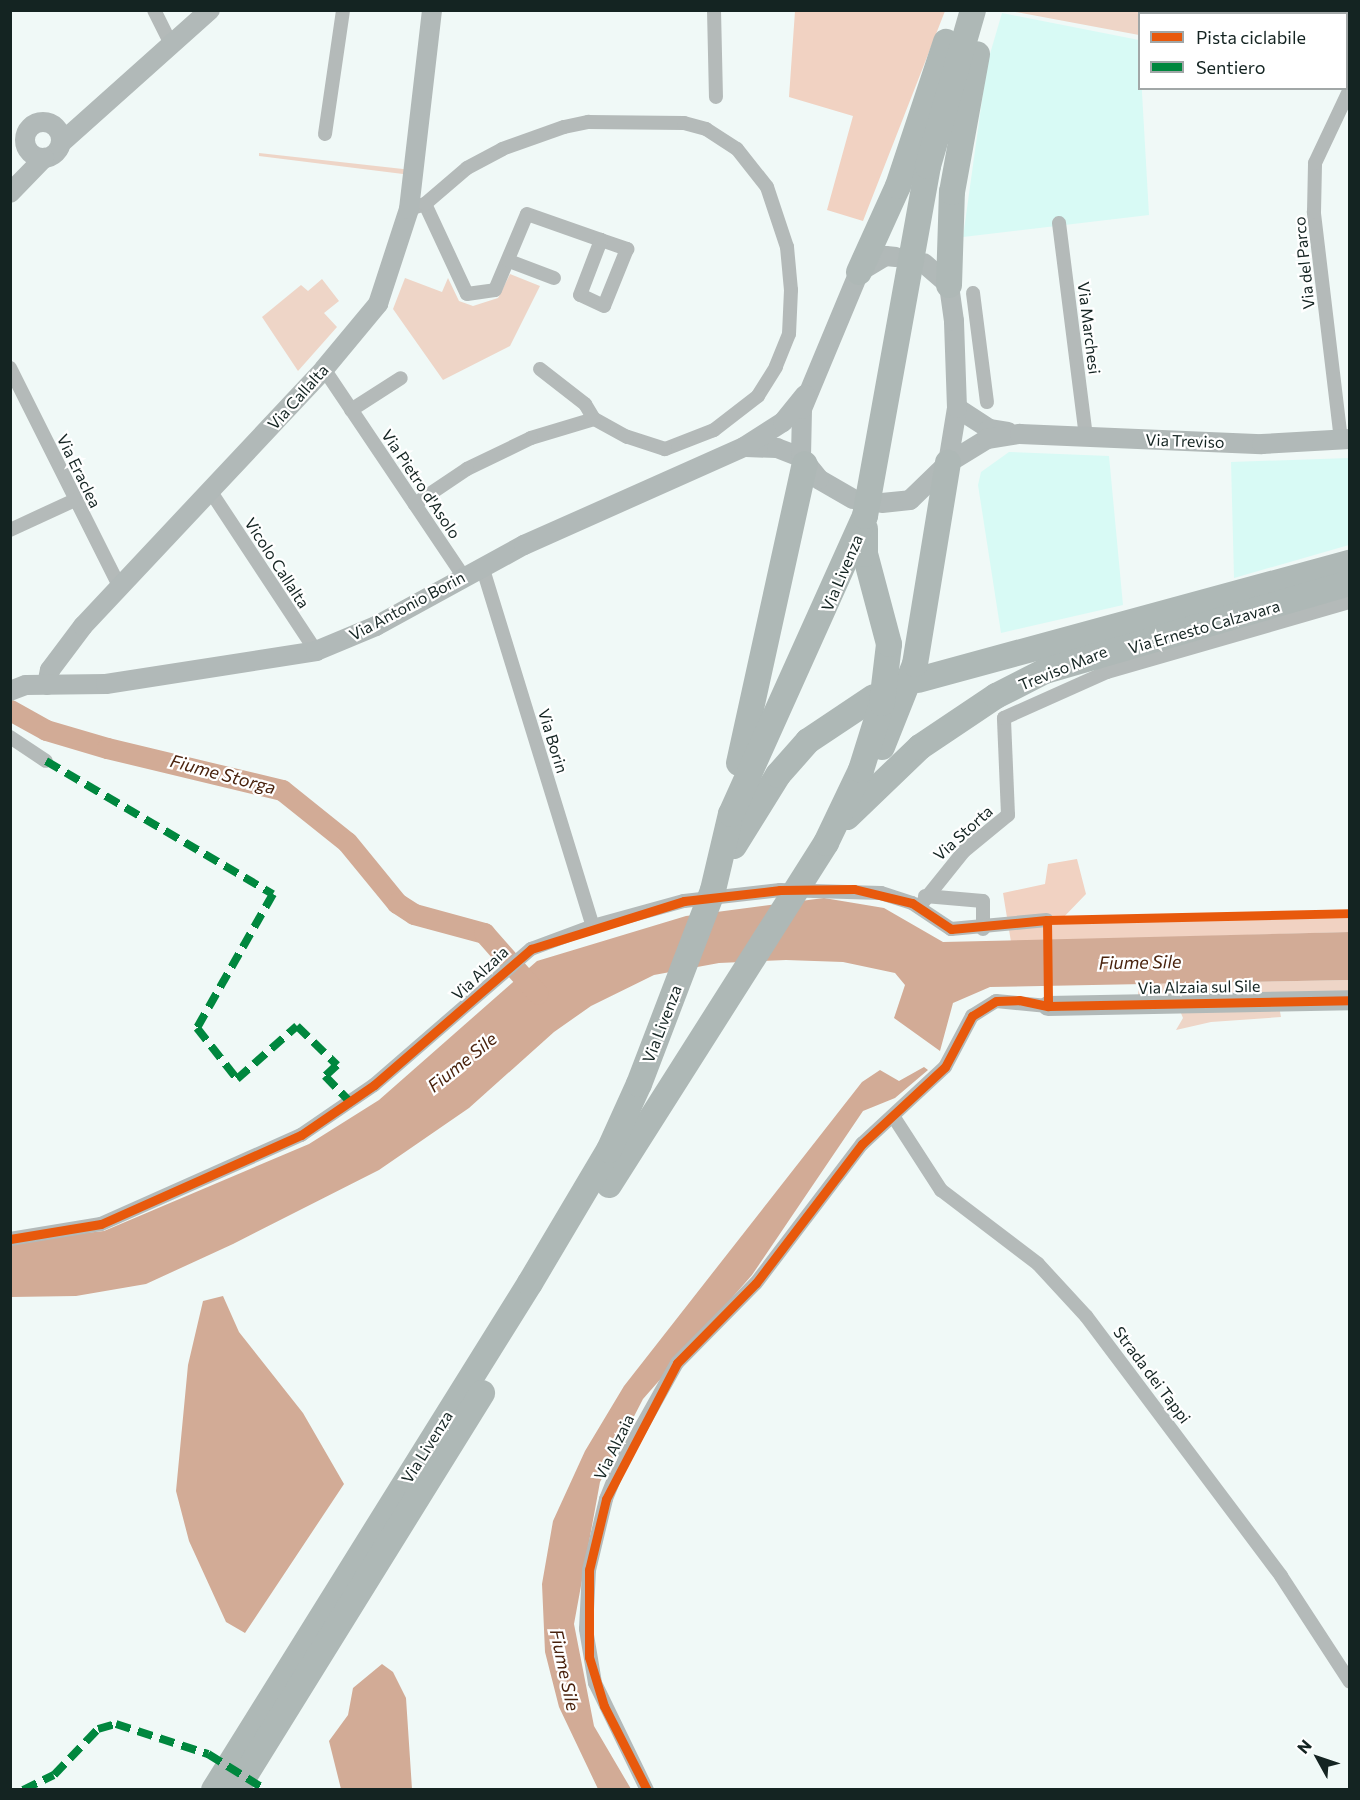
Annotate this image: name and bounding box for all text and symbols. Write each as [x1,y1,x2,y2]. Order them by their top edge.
legend [1138,12,1348,90]
text: Pista ciclabile [1196,26,1306,48]
text: Sentiero [1196,56,1266,78]
street label: Via del Parco [1290,216,1318,310]
street label: Via Marchesi [1074,281,1104,375]
street label: Via Callalta [264,360,332,434]
street label: Via Pietro d'Asolo [377,426,465,542]
street label: Via Treviso [1145,430,1225,452]
street label: Via Eraclea [53,431,105,511]
street label: Vicolo Callalta [241,514,313,612]
street label: Via Livenza [817,532,867,614]
street label: Via Antonio Borin [346,567,468,645]
street label: Via Ernesto Calzavara [1126,596,1282,658]
street label: Treviso Mare [1016,642,1110,694]
street label: Via Borin [534,707,572,775]
water label: Fiume Storga [168,750,278,798]
street label: Via Storta [929,801,997,865]
street label: Via Alzaia [448,942,512,1004]
water label: Fiume Sile [1098,950,1182,974]
street label: Via Alzaia sul Sile [1137,976,1261,998]
street label: Via Livenza [638,982,686,1066]
water label: Fiume Sile [423,1028,501,1096]
street label: Strada dei Tappi [1109,1323,1195,1427]
street label: Via Livenza [397,1407,457,1487]
street label: Via Alzaia [590,1411,638,1483]
water label: Fiume Sile [546,1627,584,1713]
north arrow [1288,1728,1348,1788]
text: N [1293,1735,1315,1757]

